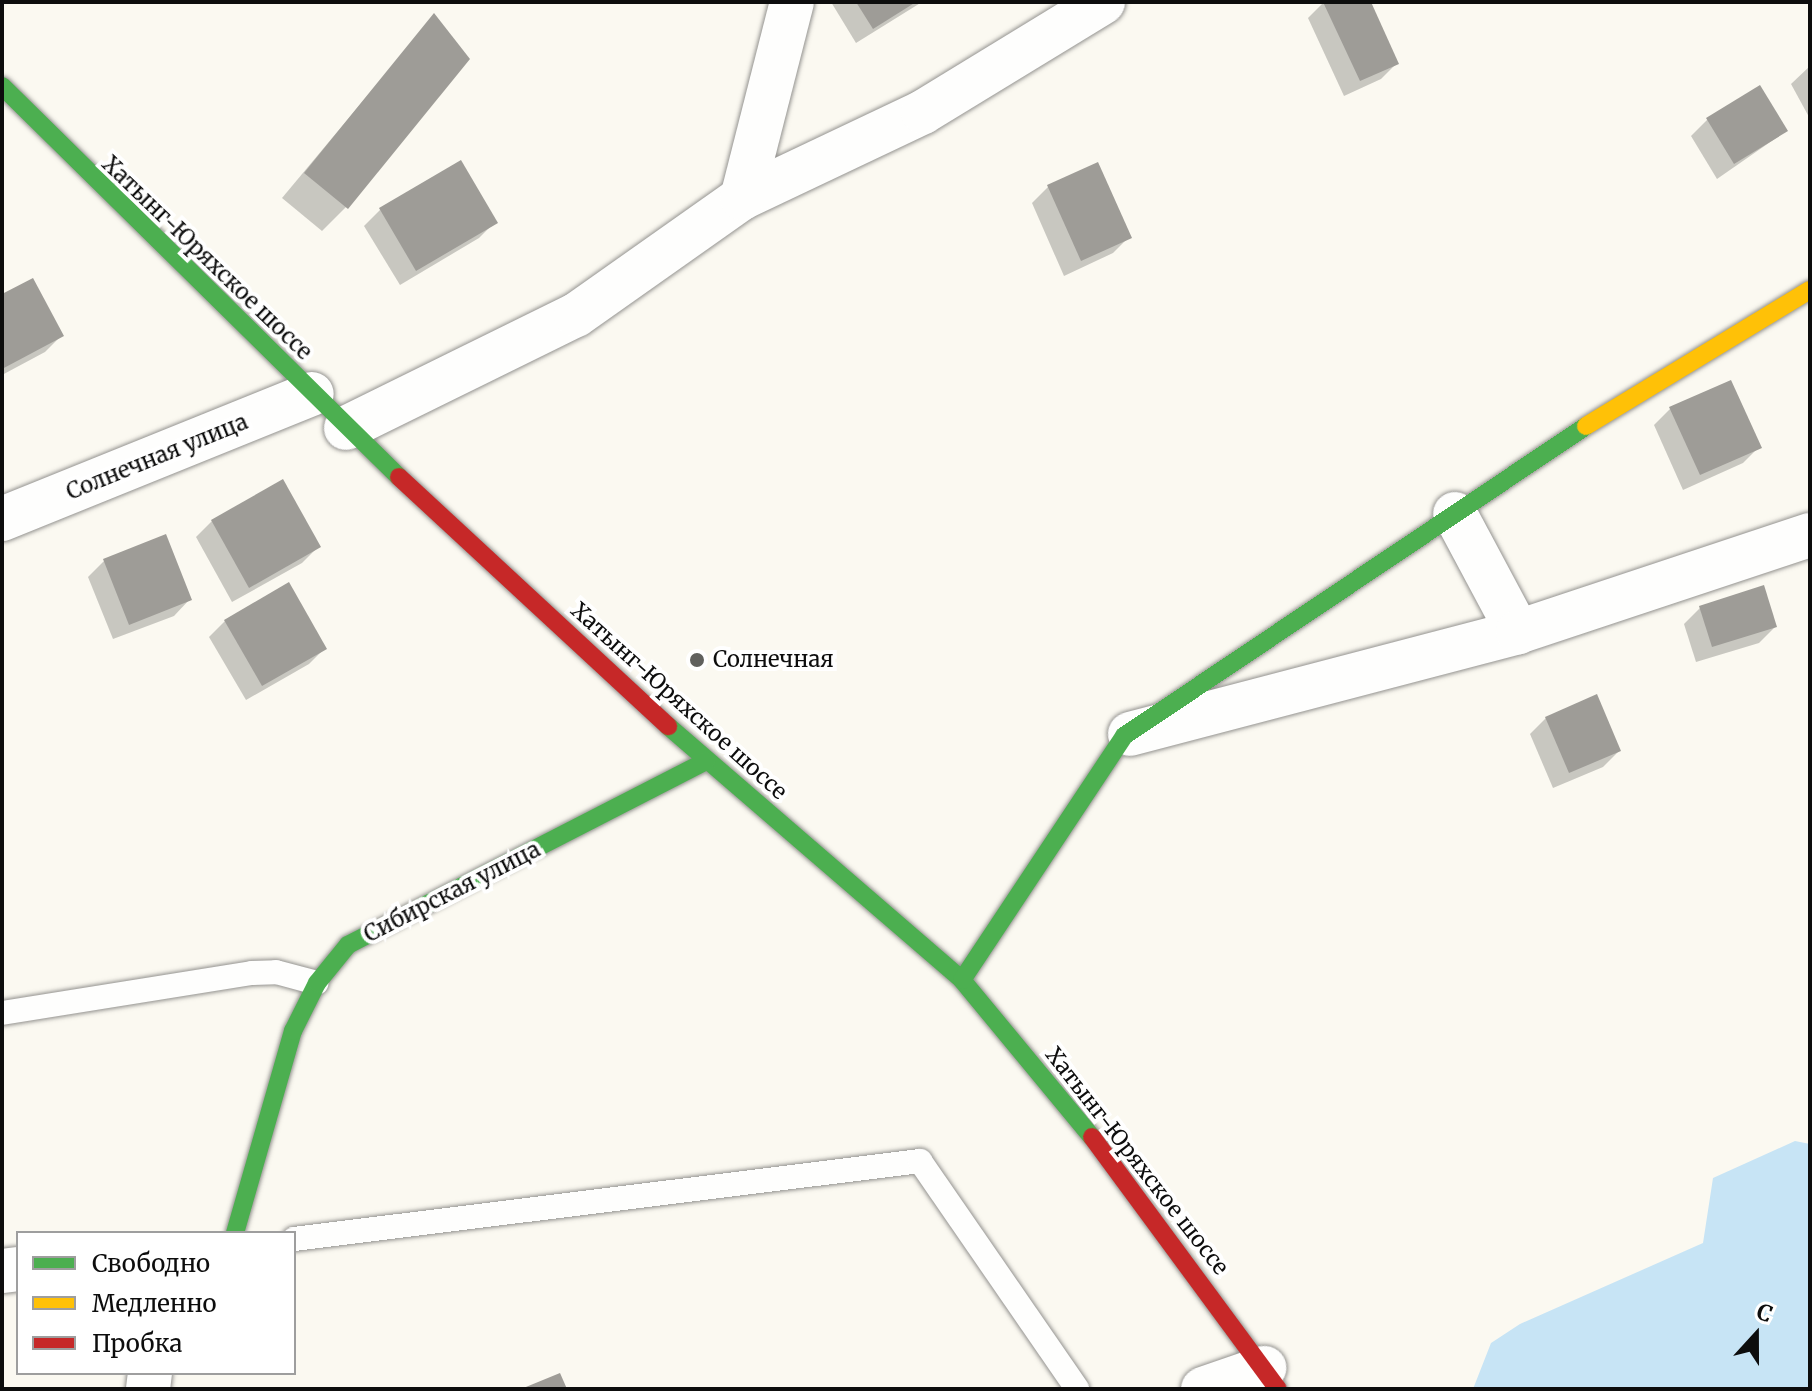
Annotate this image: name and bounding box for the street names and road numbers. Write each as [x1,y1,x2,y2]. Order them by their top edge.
street label: Хатынг-Юряхское шоссе [97,151,317,365]
street label: Солнечная улица [62,409,252,505]
street label: Хатынг-Юряхское шоссе [566,597,792,805]
street label: Сибирская улица [360,836,544,948]
street label: Хатынг-Юряхское шоссе [1040,1042,1234,1280]

